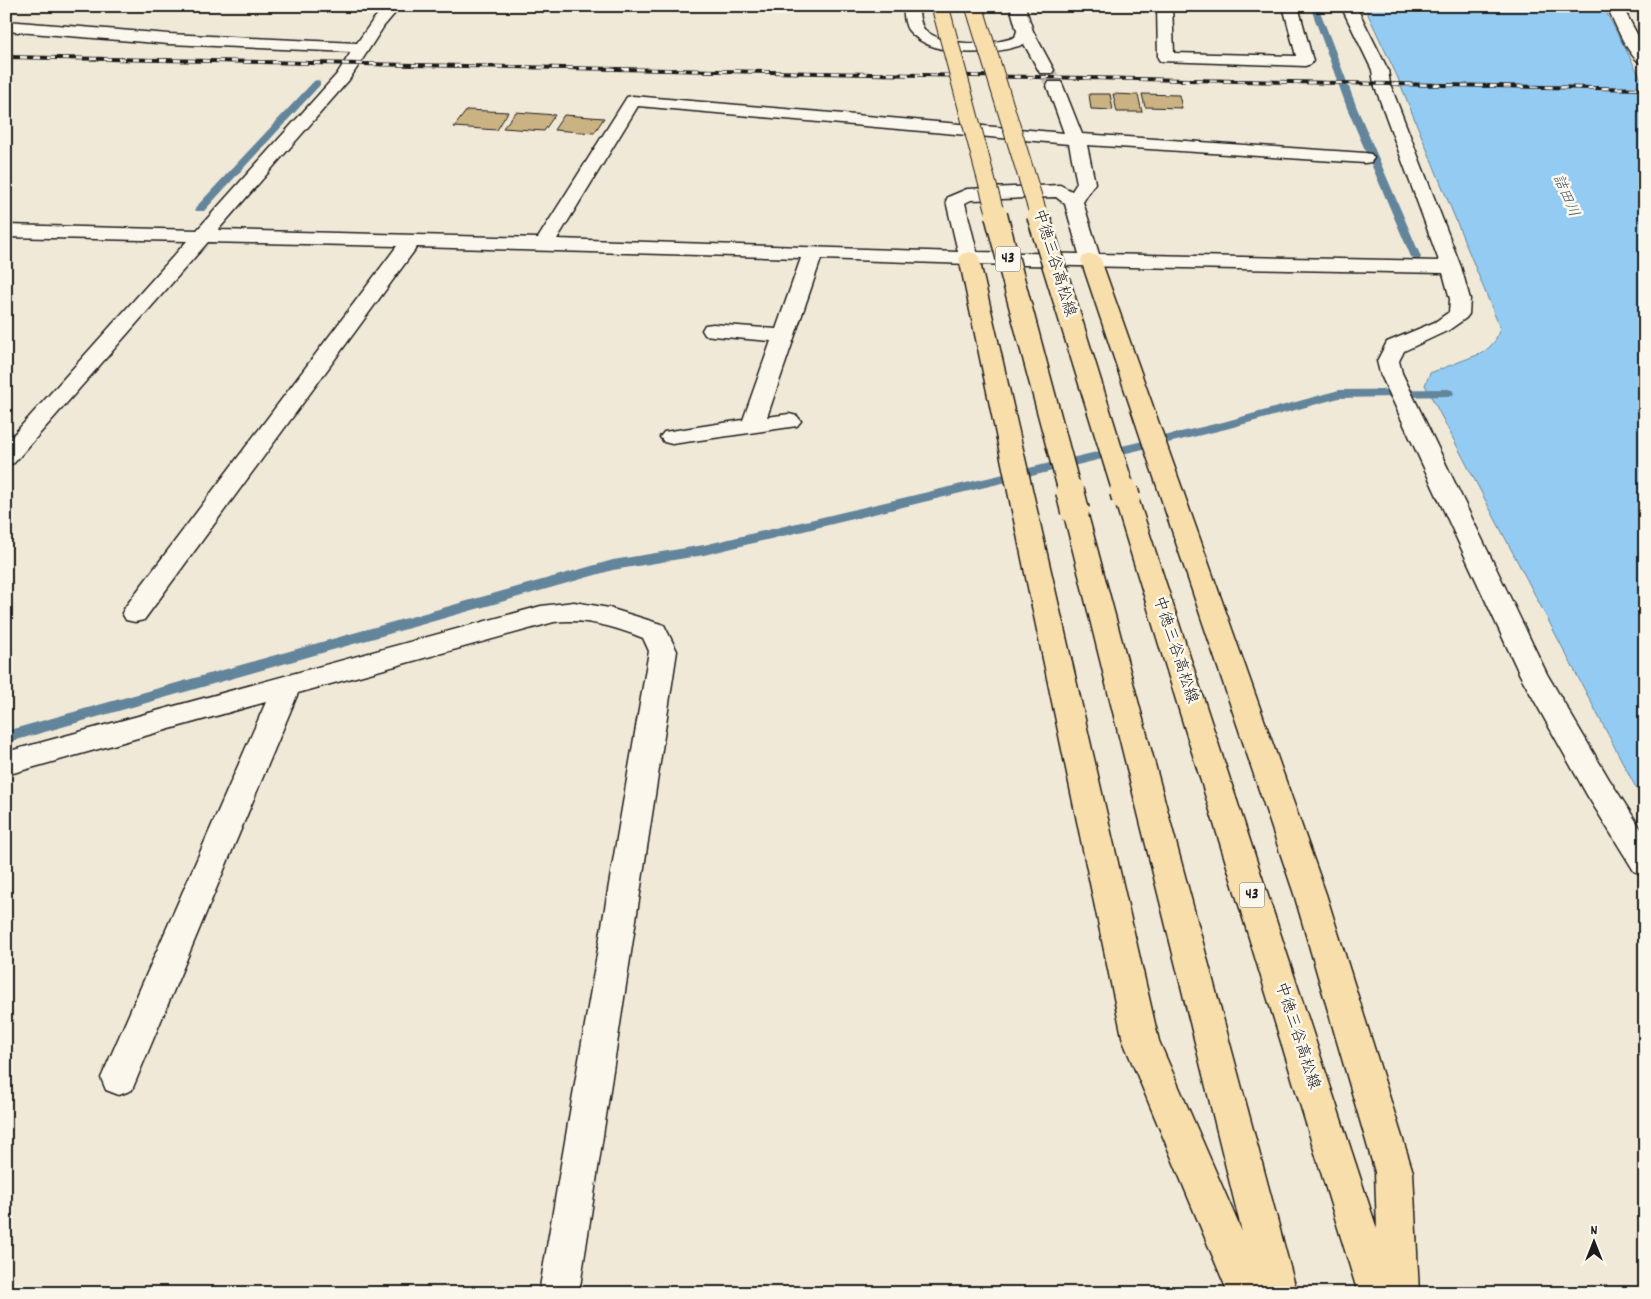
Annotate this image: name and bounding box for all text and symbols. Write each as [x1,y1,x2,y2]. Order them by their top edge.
water label: 詰田川 [1546,171,1584,221]
street label: 中徳三谷高松線 [1027,206,1081,320]
road number: 43 [996,246,1020,272]
street label: 中徳三谷高松線 [1147,593,1203,707]
road number: 43 [1240,882,1264,908]
street label: 中徳三谷高松線 [1269,979,1325,1093]
north arrow [1568,1216,1618,1266]
text: N [1591,1221,1598,1241]

